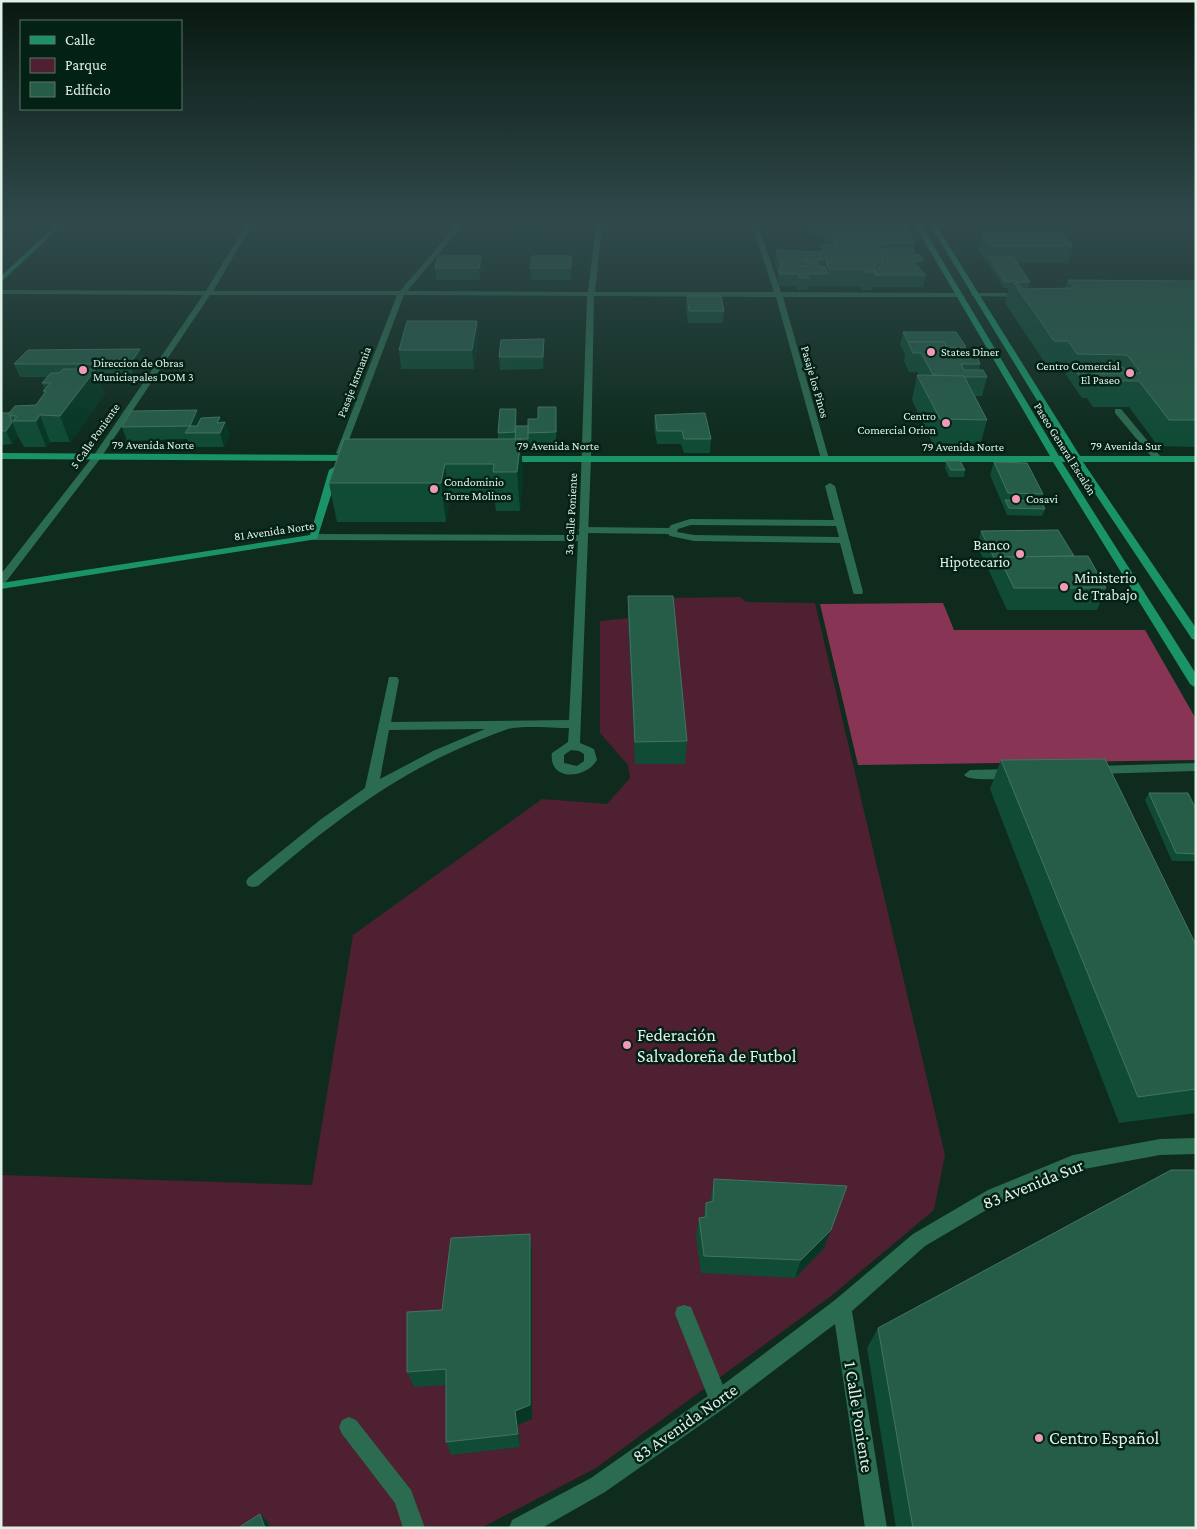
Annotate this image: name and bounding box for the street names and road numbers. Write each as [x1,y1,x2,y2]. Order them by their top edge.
street label: Pasaje Istmania [334,344,374,419]
street label: Pasaje los Pinos [798,344,832,420]
street label: Paseo General Escalón [1031,400,1099,498]
street label: 5 Calle Poniente [67,401,123,471]
street label: 79 Avenida Norte [112,438,194,452]
street label: 79 Avenida Norte [517,439,599,453]
street label: 79 Avenida Sur [1090,439,1162,453]
street label: 79 Avenida Norte [922,440,1004,454]
street label: 3a Calle Poniente [562,473,580,555]
street label: 81 Avenida Norte [233,518,315,544]
street label: 83 Avenida Sur [980,1154,1087,1213]
street label: 1 Calle Poniente [840,1360,878,1474]
street label: 83 Avenida Norte [629,1379,741,1467]

